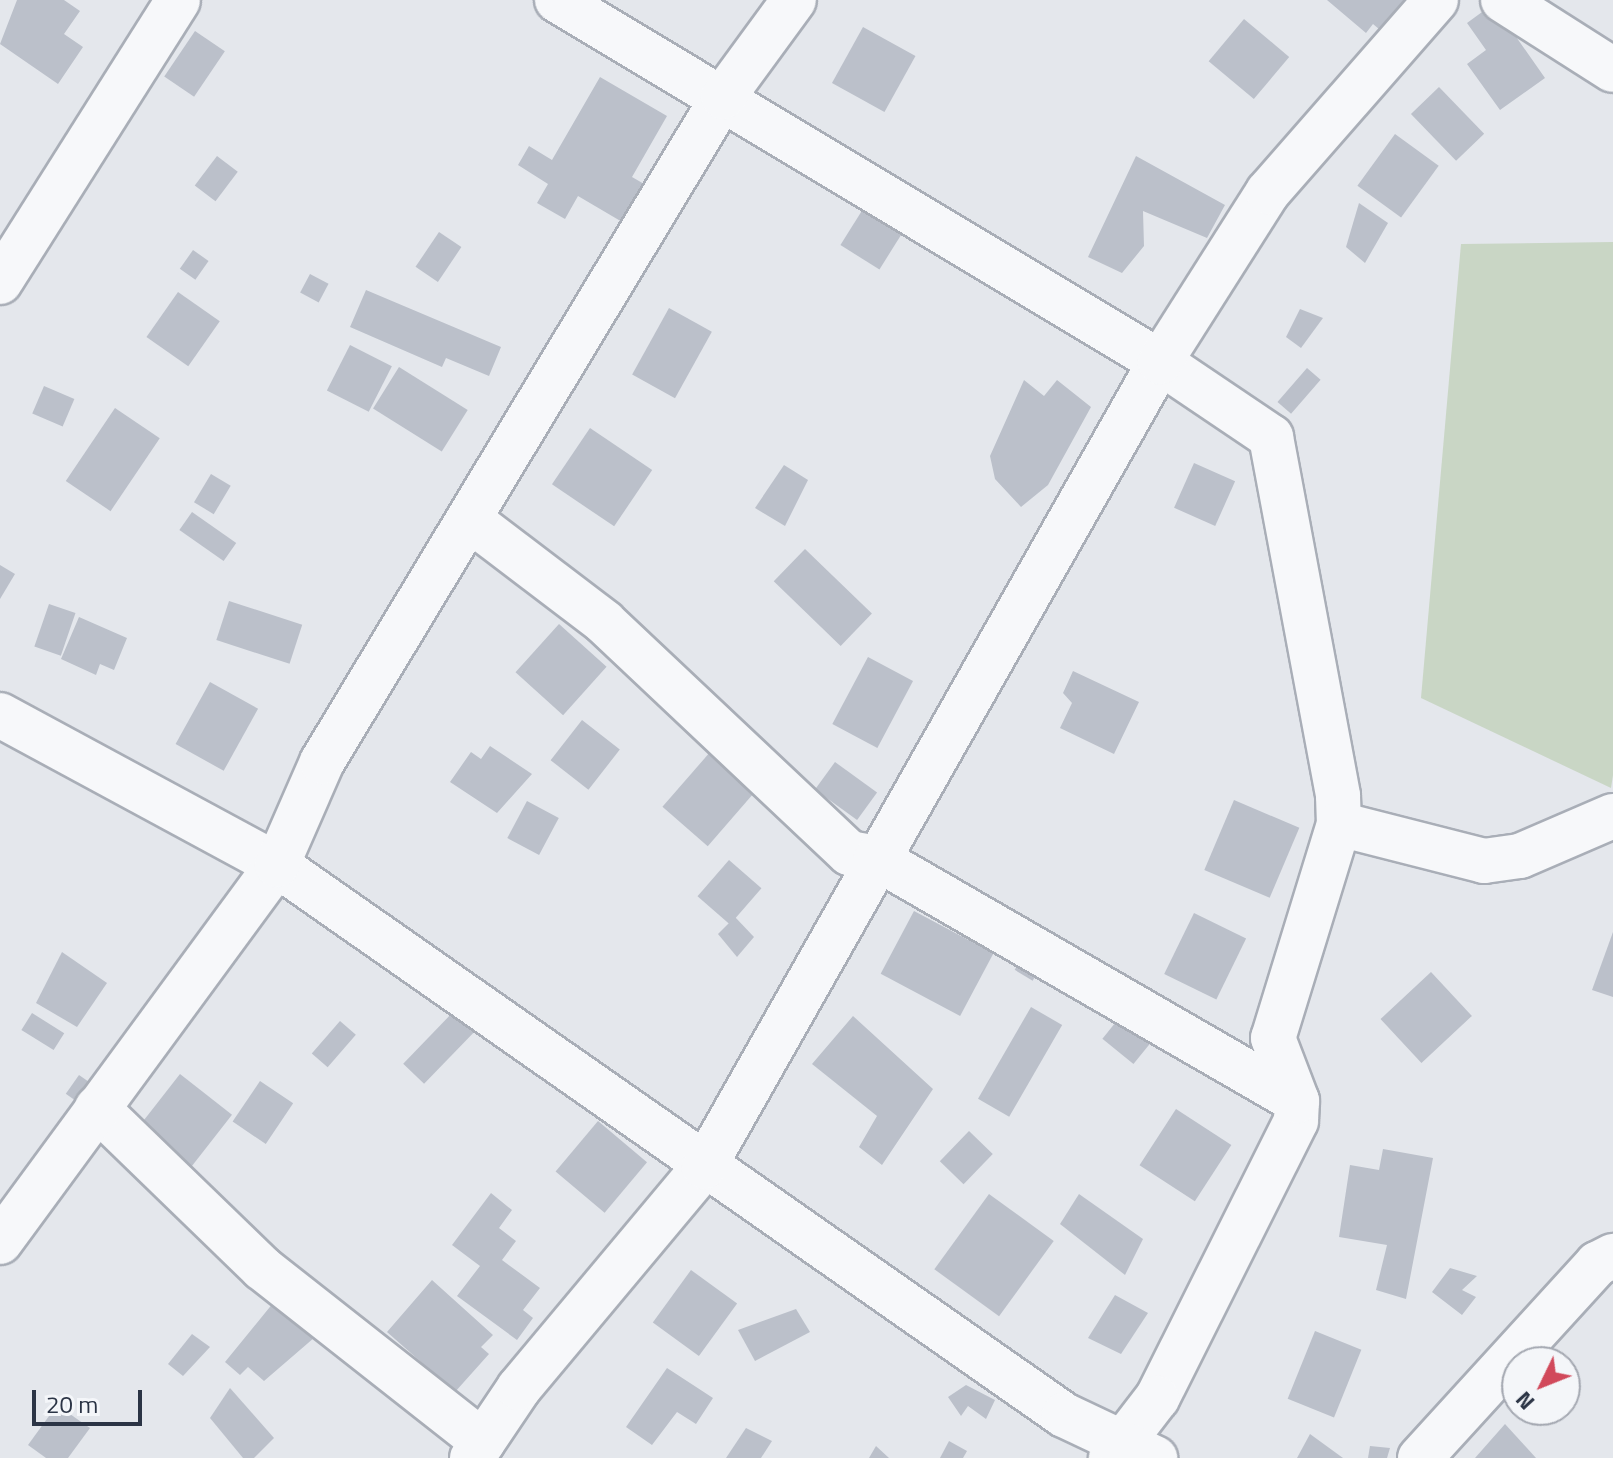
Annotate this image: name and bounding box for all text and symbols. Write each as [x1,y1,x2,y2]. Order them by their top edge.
north arrow [1501,1346,1581,1426]
scale bar [36,1374,146,1424]
text: N [1507,1384,1543,1418]
text: 20 m [46,1386,98,1422]

